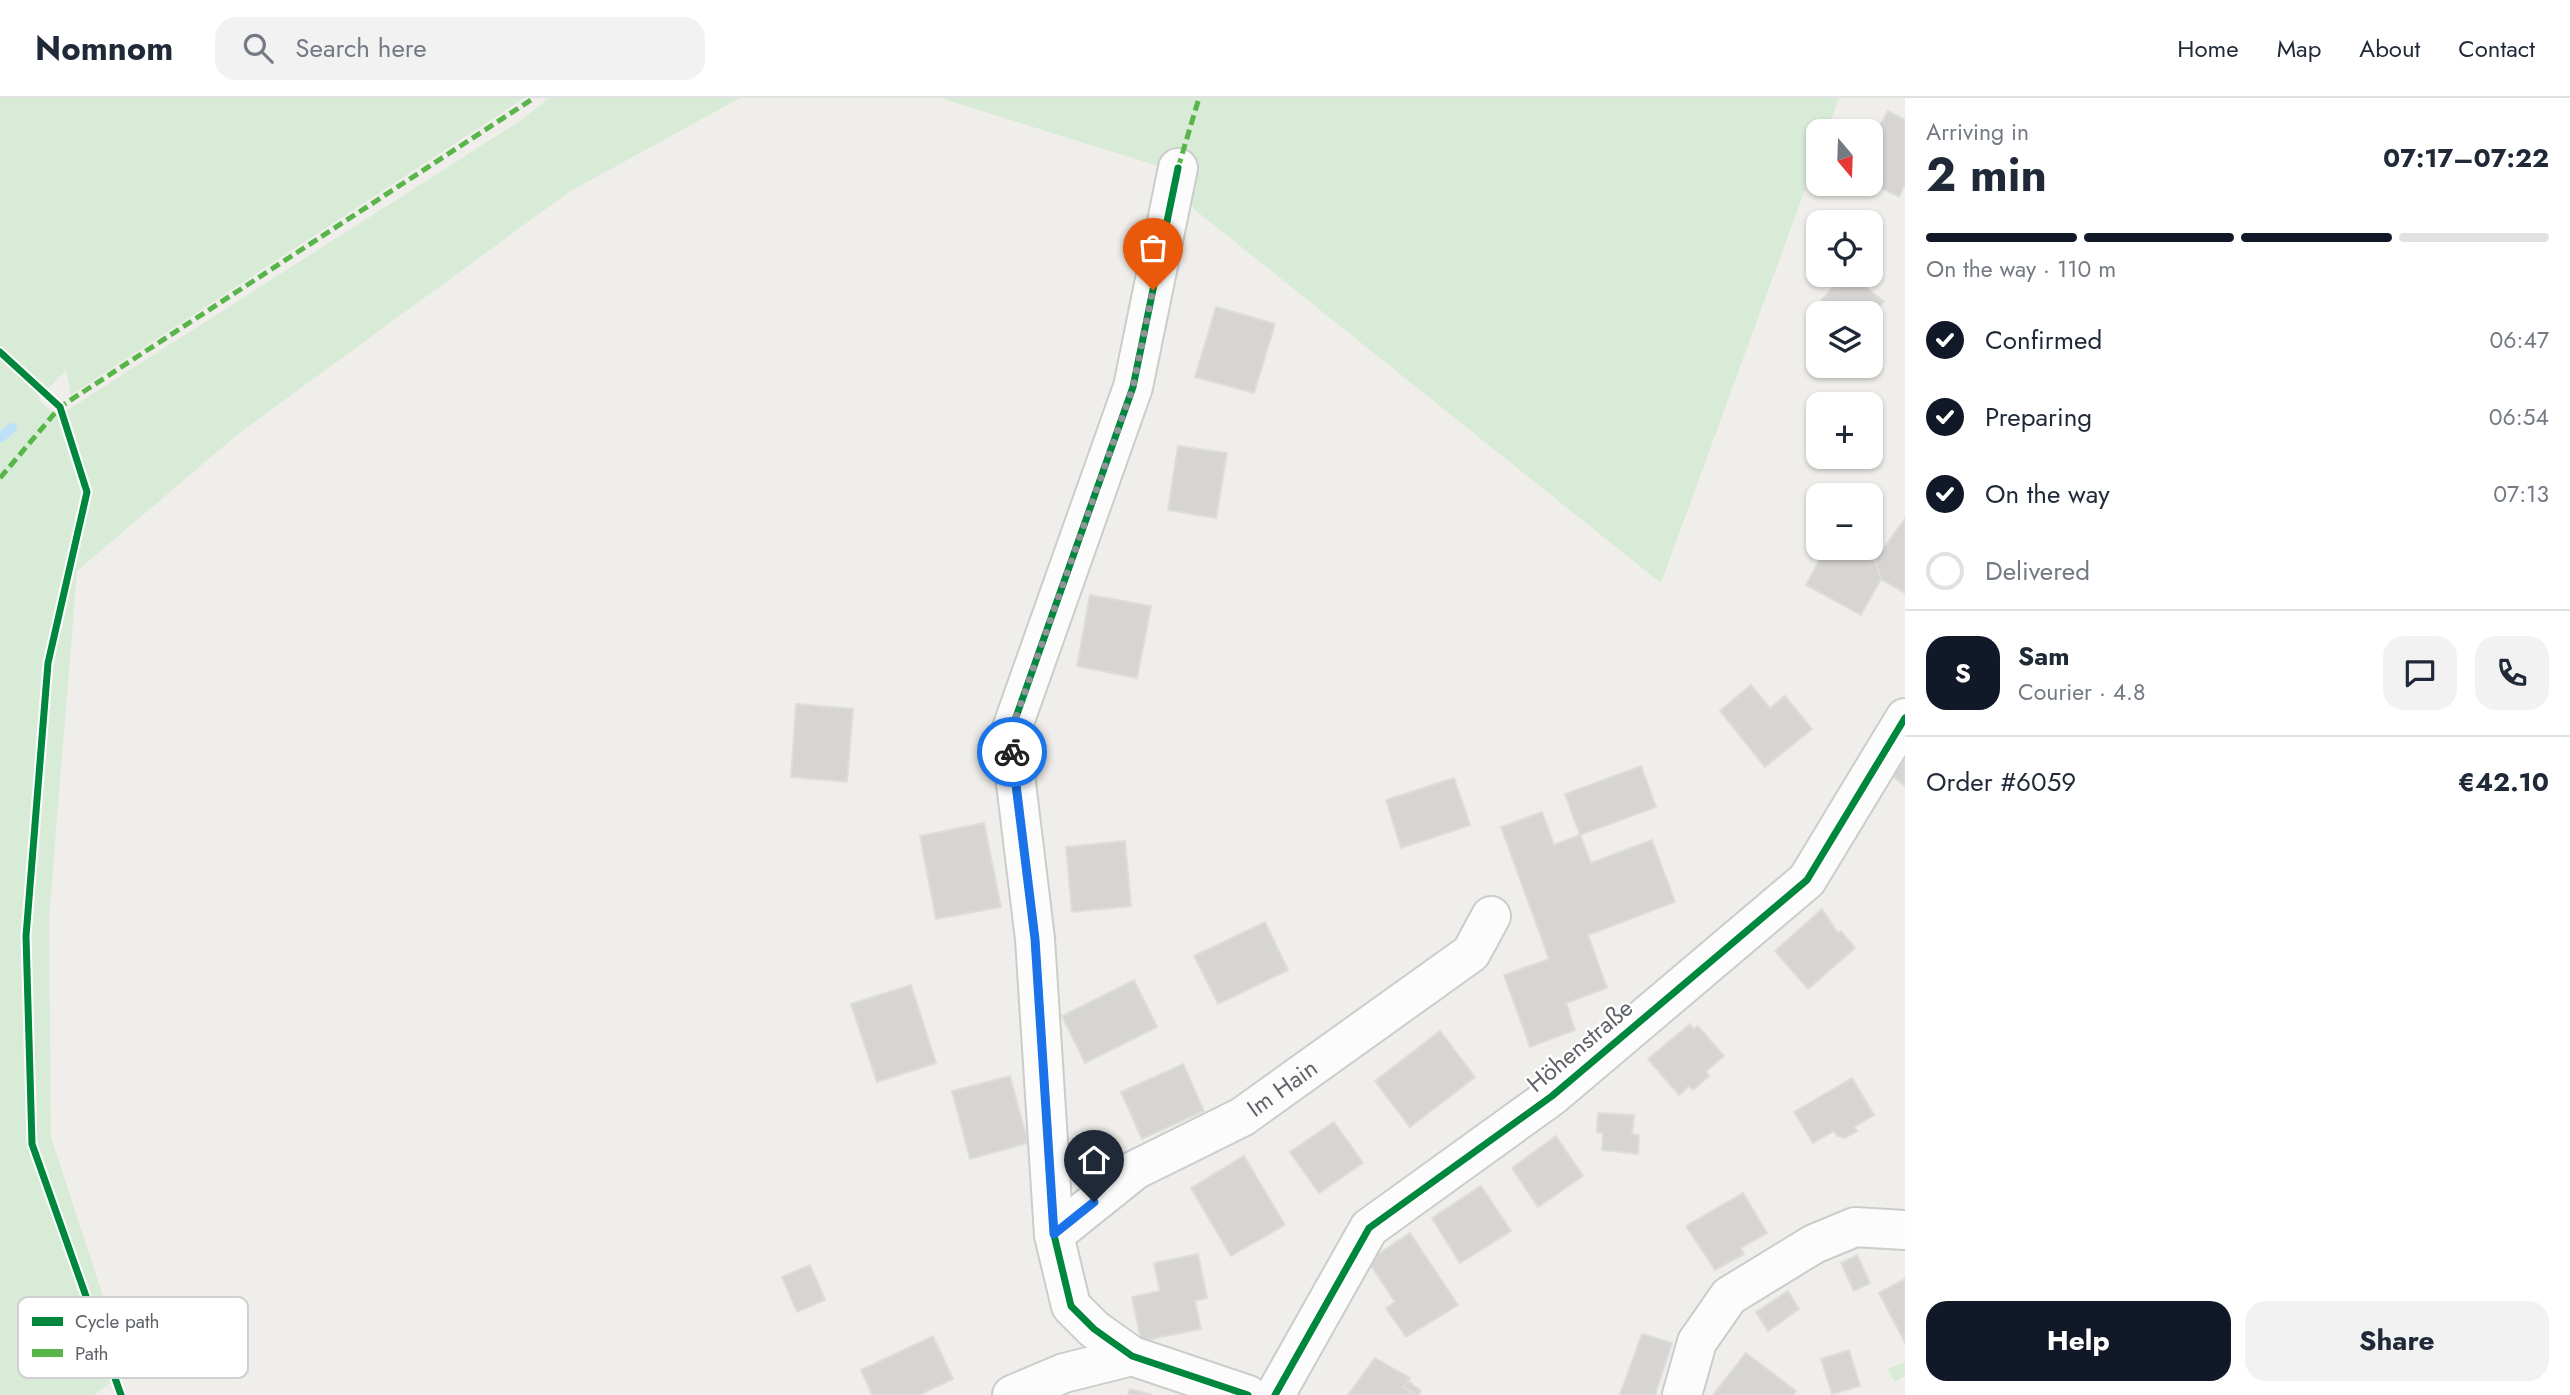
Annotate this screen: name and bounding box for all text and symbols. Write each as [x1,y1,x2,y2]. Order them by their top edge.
search box [215,17,705,80]
text: Nomnom [35,25,173,72]
icon: search [239,29,277,67]
text: Search here [295,29,427,67]
text: Home [2177,31,2239,66]
text: Map [2277,31,2321,66]
text: About [2359,31,2420,66]
text: Contact [2458,31,2535,66]
text: Arriving in [1926,115,2029,149]
north arrow [1806,119,1883,196]
map controls [1806,119,1883,560]
text: 07:17–07:22 [2383,139,2549,177]
text: 2 min [1926,142,2047,208]
button: locate [1806,210,1883,287]
pin [1123,218,1183,290]
icon: bag [1134,229,1172,267]
text: On the way · 110 m [1926,252,2116,286]
button: layers [1806,301,1883,378]
icon: check [1926,321,1964,359]
text: Confirmed [1985,321,2102,359]
text: 06:47 [2490,323,2549,357]
button: + [1806,392,1883,469]
icon: check [1926,398,1964,436]
text: Preparing [1985,398,2092,436]
text: 06:54 [2489,400,2549,434]
icon: check [1926,475,1964,513]
text: On the way [1985,475,2110,513]
text: 07:13 [2493,477,2549,511]
button: − [1806,483,1883,560]
text: Delivered [1985,552,2090,590]
button: chat [2383,636,2457,710]
button: phone [2475,636,2549,710]
text: Sam [2018,637,2070,675]
text: S [1955,654,1971,692]
text: Courier · 4.8 [2018,675,2146,709]
courier [977,717,1047,787]
icon: bike [993,733,1031,771]
text: Order #6059 [1926,763,2076,801]
text: €42.10 [2458,763,2549,801]
street label: Höhenstraße [1519,991,1640,1100]
street label: Im Hain [1240,1050,1325,1125]
pin [1064,1130,1124,1202]
icon: home [1075,1141,1113,1179]
legend [18,1297,248,1378]
button: Help [1926,1301,2231,1381]
button: Share [2245,1301,2549,1381]
text: Cycle path [75,1308,160,1335]
text: Path [75,1340,109,1367]

